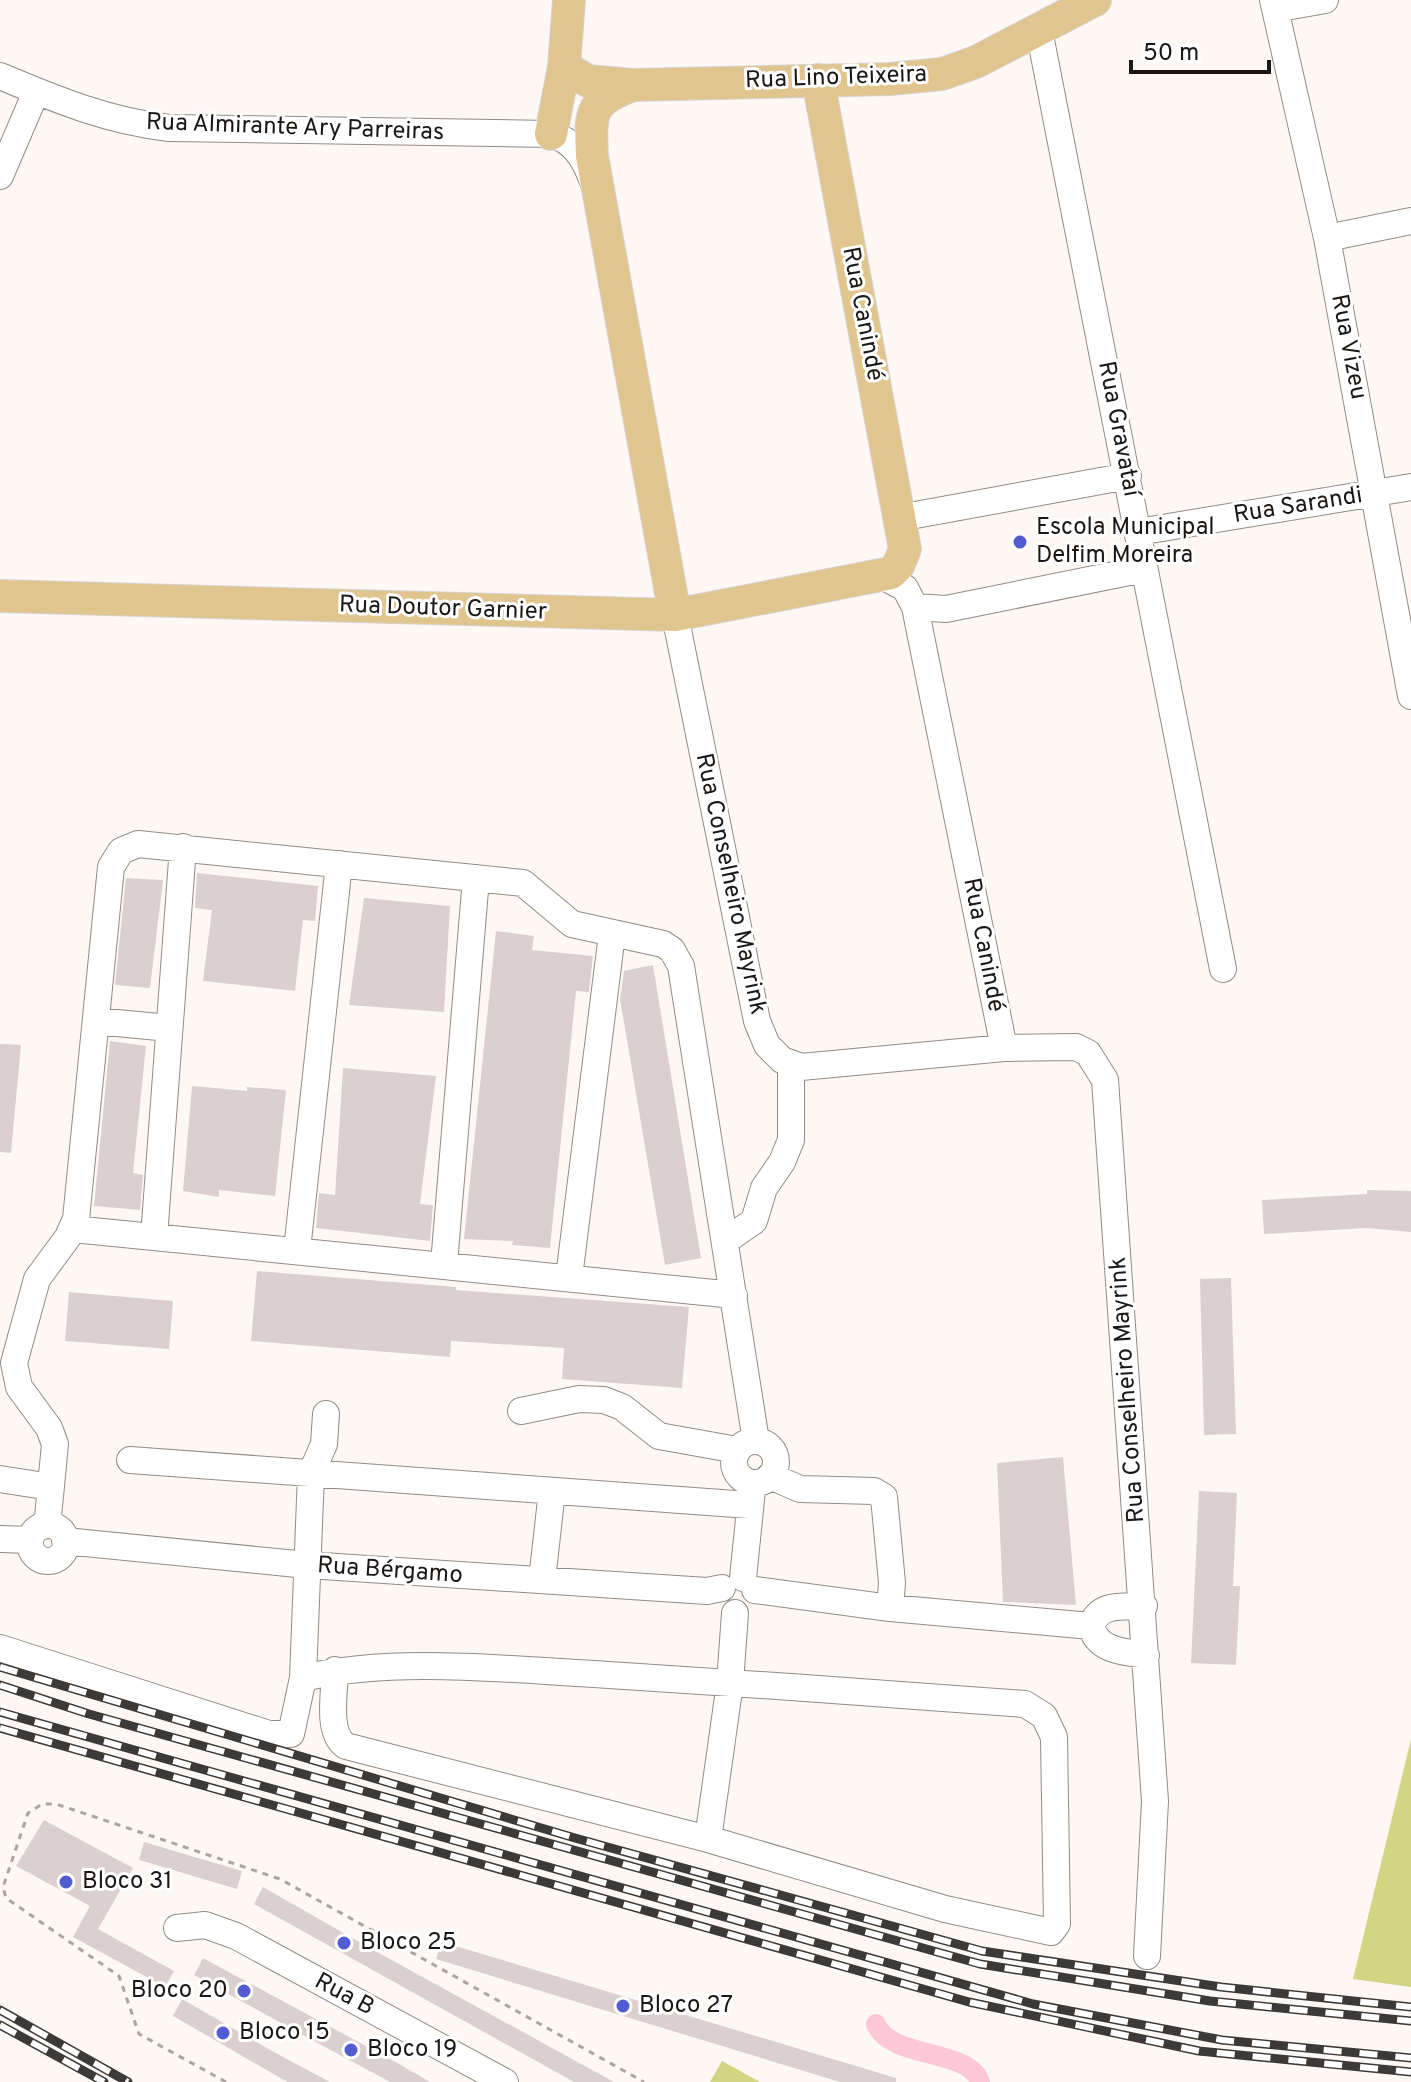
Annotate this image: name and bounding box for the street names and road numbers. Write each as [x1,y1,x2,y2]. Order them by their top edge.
street label: Rua Lino Teixeira [745,60,927,96]
street label: Rua Almirante Ary Parreiras [145,108,445,148]
street label: Rua Canindé [834,244,890,384]
street label: Rua Vizeu [1323,292,1373,402]
street label: Rua Gravataí [1090,359,1146,501]
street label: Rua Sarandi [1231,481,1365,531]
street label: Rua Doutor Garnier [338,590,548,628]
street label: Rua Conselheiro Mayrink [688,751,772,1017]
street label: Rua Canindé [955,875,1011,1015]
street label: Rua Conselheiro Mayrink [1104,1256,1152,1524]
street label: Rua Bérgamo [316,1551,464,1591]
street label: Rua B [309,1967,379,2023]

